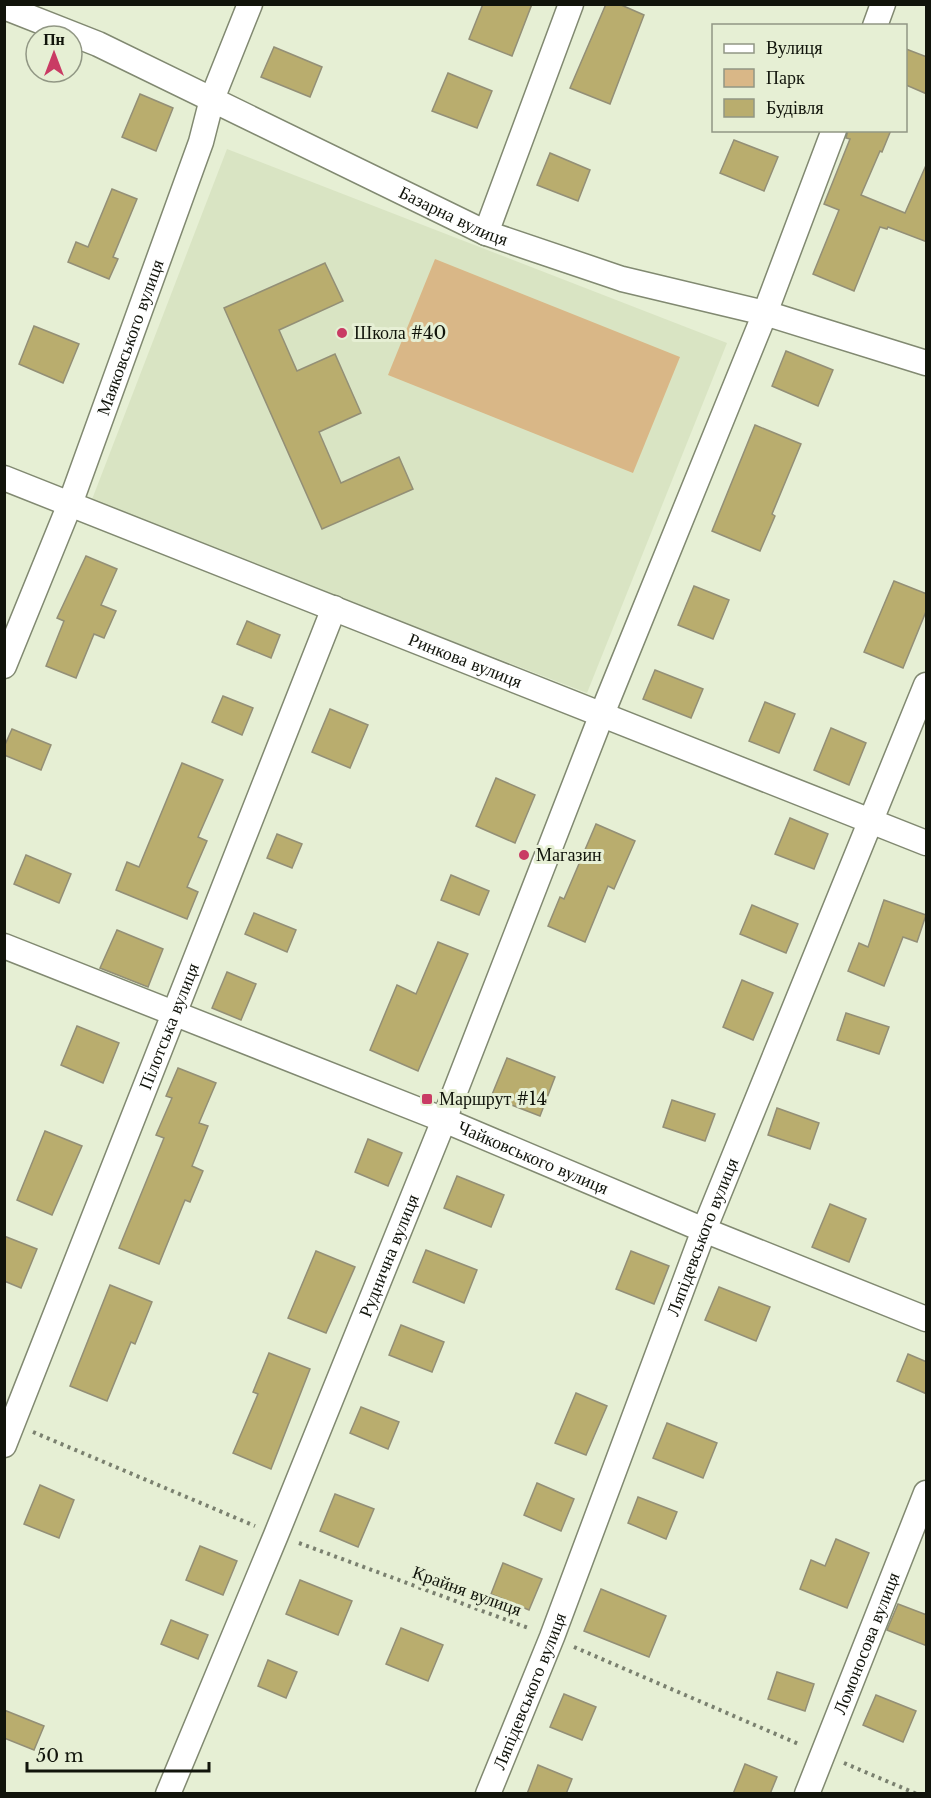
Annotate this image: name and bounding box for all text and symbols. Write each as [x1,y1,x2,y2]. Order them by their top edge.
north arrow [24,24,84,84]
legend [712,24,907,132]
text: Пн [43,29,65,49]
text: Вулиця [766,37,823,59]
text: Парк [766,67,805,89]
text: Будівля [766,97,823,119]
street label: Базарна вулиця [395,181,511,251]
street label: Маяковського вулиця [92,256,169,419]
place label: Школа #40 [354,322,446,344]
marker: Школа #40 [335,326,349,340]
street label: Ринкова вулиця [405,628,525,693]
place label: Магазин [536,844,602,866]
marker: Магазин [517,848,531,862]
street label: Пілотська вулиця [134,960,204,1093]
place label: Маршрут #14 [439,1088,547,1110]
marker: Маршрут #14 [420,1092,434,1106]
street label: Чайковського вулиця [455,1116,612,1199]
street label: Ляпідевського вулиця [662,1155,743,1319]
street label: Руднична вулиця [354,1191,424,1320]
street label: Крайня вулиця [410,1561,524,1621]
street label: Ломоносова вулиця [829,1569,905,1718]
street label: Ляпідевського вулиця [488,1610,571,1773]
scale bar [27,1735,208,1773]
text: 50 m [36,1745,84,1767]

